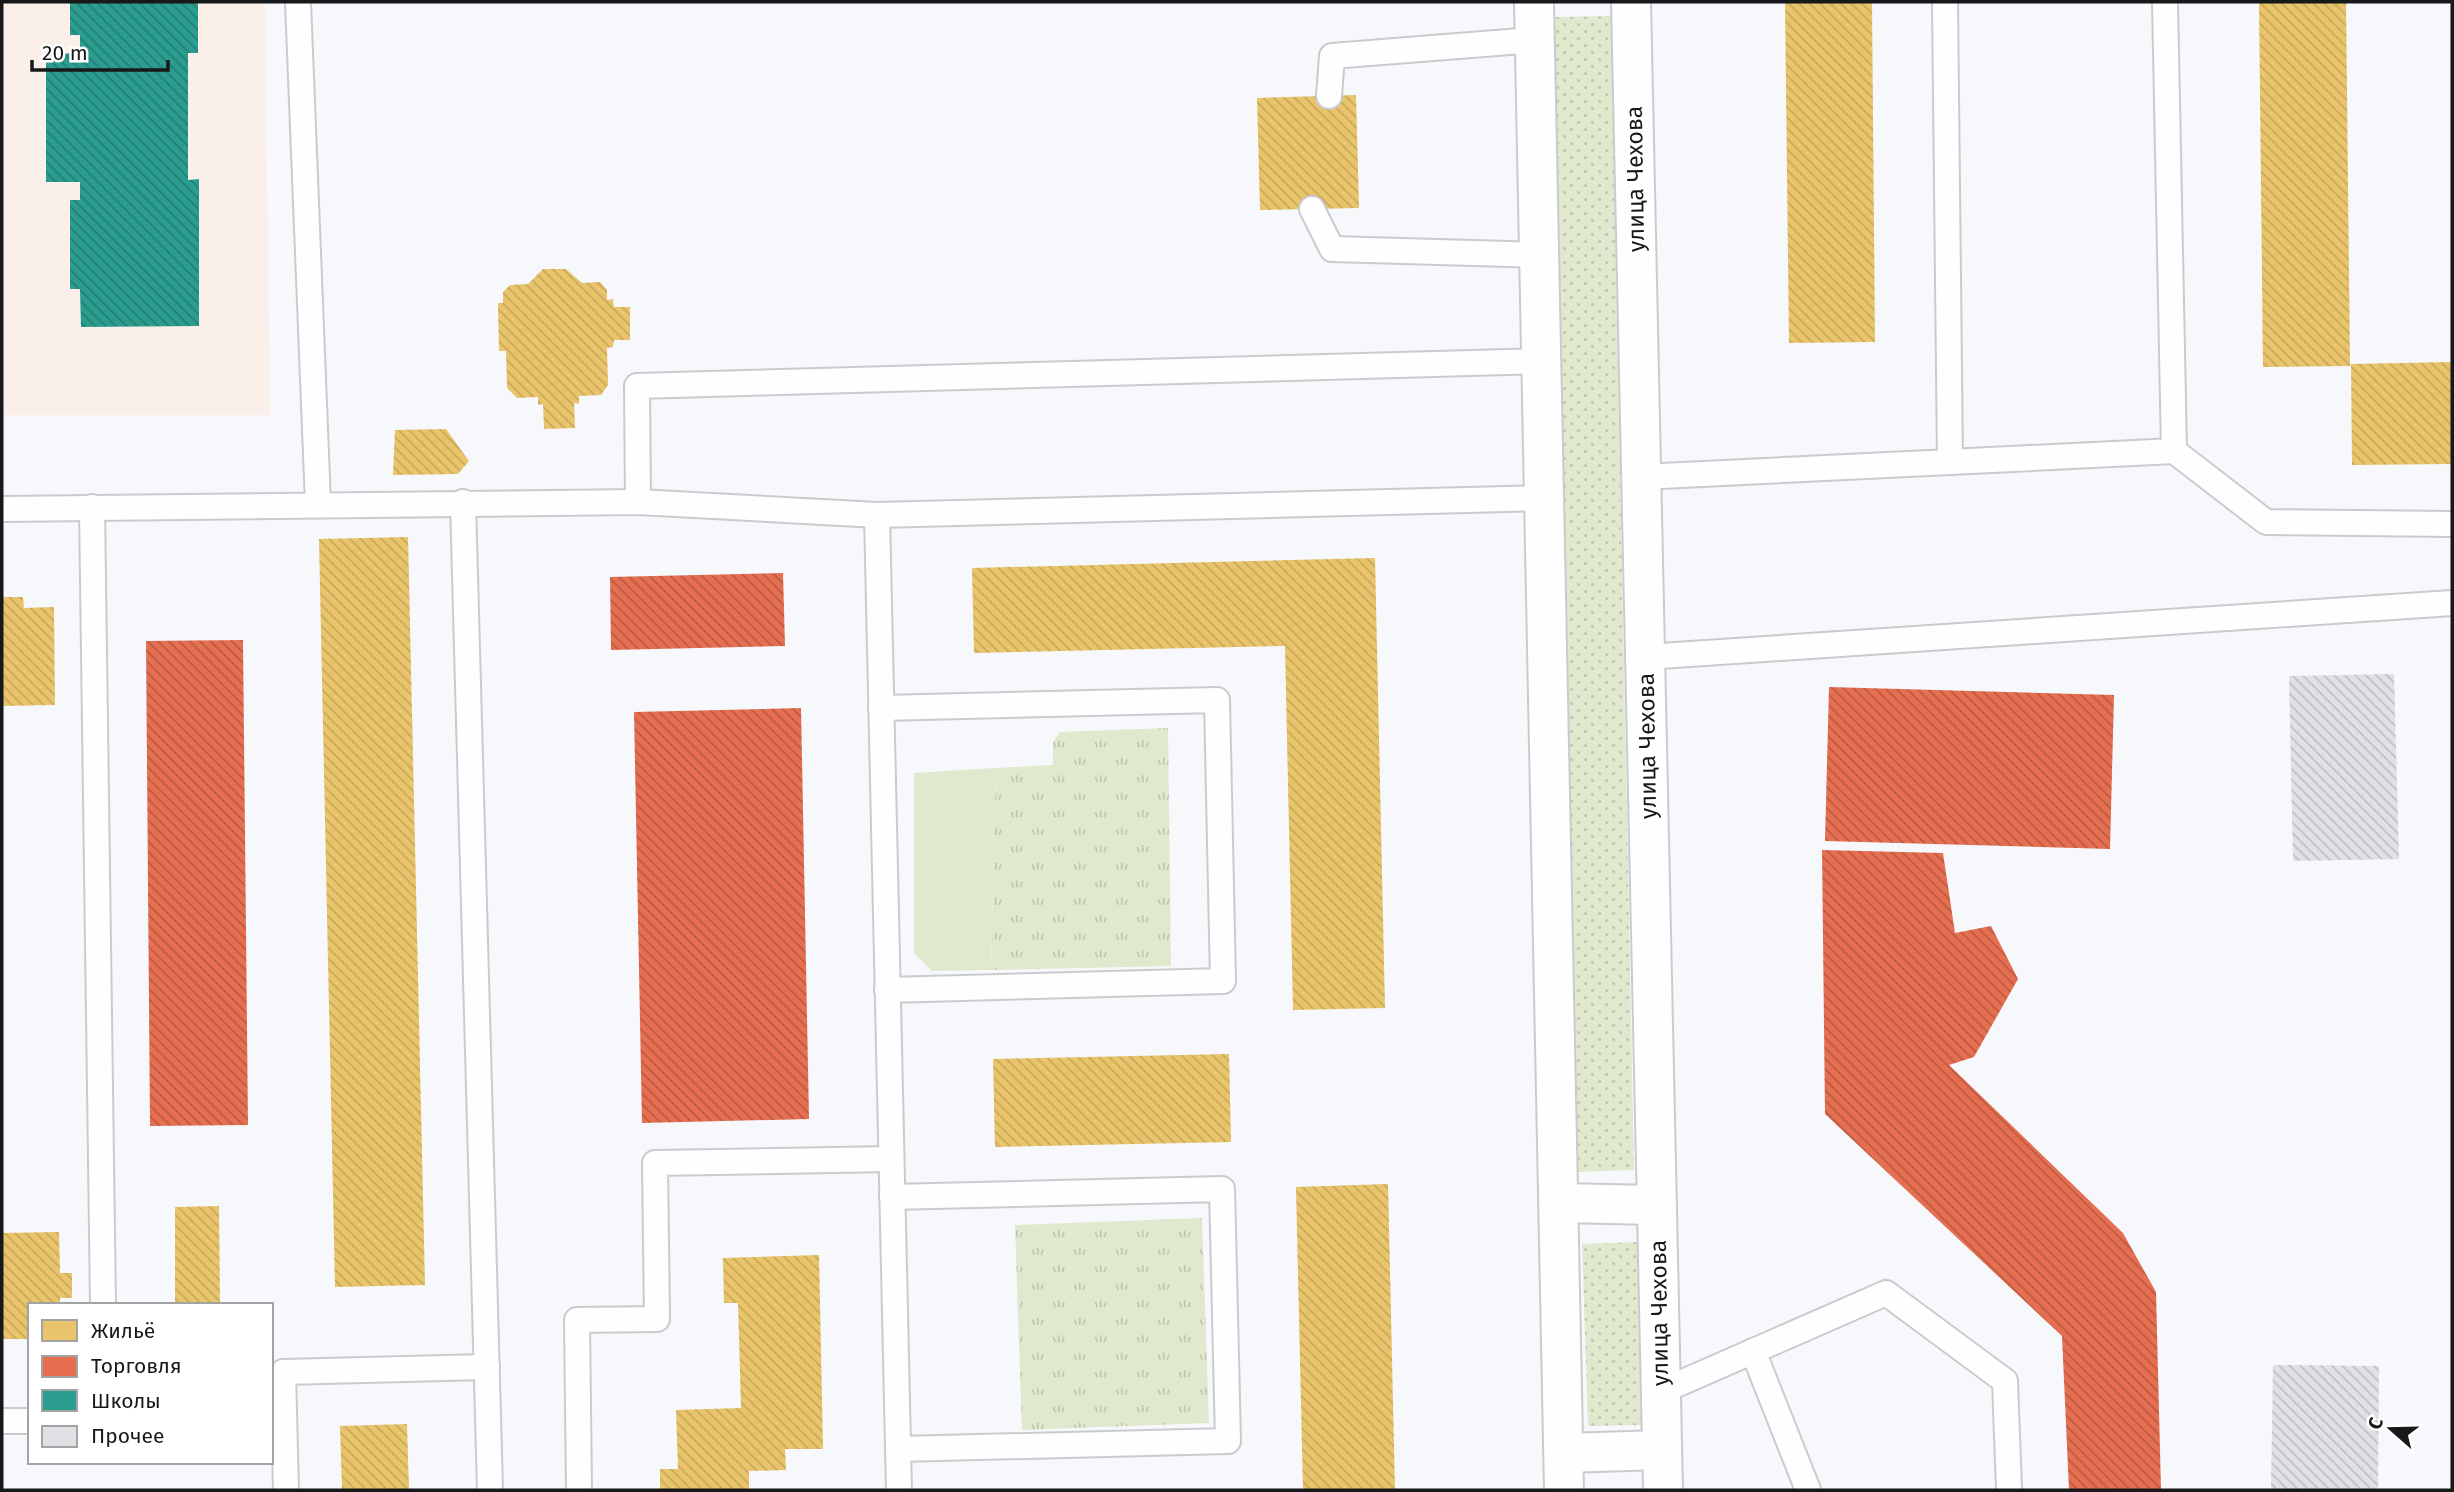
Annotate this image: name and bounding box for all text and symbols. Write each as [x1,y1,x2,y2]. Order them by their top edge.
scale bar [32,28,168,72]
text: 20 m [42,40,88,66]
street label: улица Чехова [1620,106,1650,252]
street label: улица Чехова [1632,673,1662,819]
street label: улица Чехова [1644,1240,1674,1386]
legend [28,1303,273,1464]
text: Жильё [91,1318,155,1344]
text: Торговля [91,1353,182,1379]
text: Школы [91,1388,161,1414]
north arrow [2356,1394,2426,1464]
text: С [2363,1414,2388,1432]
text: Прочее [91,1423,164,1449]

